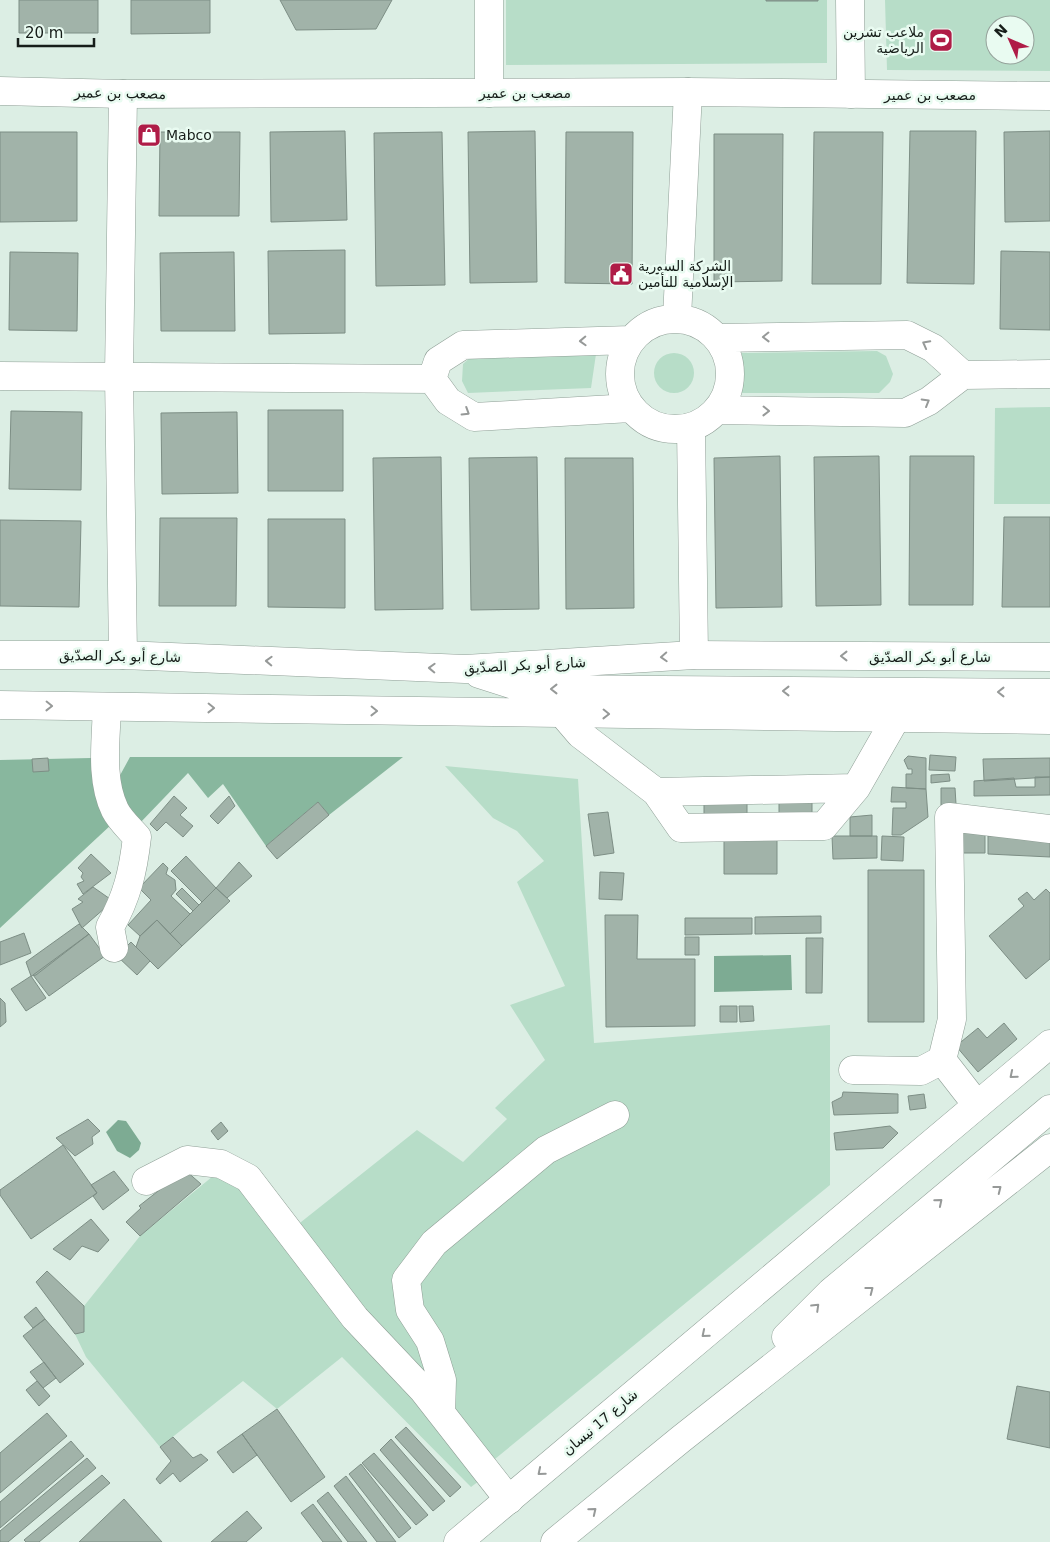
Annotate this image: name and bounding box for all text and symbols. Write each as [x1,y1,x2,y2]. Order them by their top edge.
scale bar [18,15,94,47]
north arrow [985,15,1035,65]
text: N [991,21,1011,41]
text: 20 m [25,24,63,42]
place label: ملاعب تشرين الرياضية [843,24,924,57]
sports icon: ملاعب تشرين الرياضية [928,27,954,53]
street label: مصعب بن عمير [73,84,166,103]
street label: مصعب بن عمير [478,85,571,102]
street label: مصعب بن عمير [883,87,976,104]
shop icon: Mabco [136,122,162,148]
place label: Mabco [166,127,212,143]
place label: الشركة السورية الإسلامية للتأمين [638,258,733,291]
public building icon: الشركة السورية الإسلامية للتأمين [608,261,634,287]
one-way arrow [761,332,769,342]
one-way arrow [578,336,586,346]
one-way arrow [922,340,931,350]
one-way arrow [920,398,929,408]
one-way arrow [461,406,470,416]
one-way arrow [762,406,770,416]
street label: شارع أبو بكر الصدّيق [59,646,181,666]
street label: شارع أبو بكر الصدّيق [869,648,991,666]
one-way arrow [660,651,668,662]
one-way arrow [840,651,848,661]
street label: شارع أبو بكر الصدّيق [464,653,586,677]
one-way arrow [265,655,273,666]
one-way arrow [427,662,435,673]
one-way arrow [550,684,558,694]
one-way arrow [782,686,790,696]
one-way arrow [997,687,1005,698]
one-way arrow [45,701,53,711]
one-way arrow [208,703,215,713]
one-way arrow [370,705,378,716]
one-way arrow [602,709,610,719]
one-way arrow [1009,1070,1018,1079]
one-way arrow [992,1186,1002,1195]
one-way arrow [934,1198,943,1207]
one-way arrow [864,1287,873,1295]
one-way arrow [810,1304,819,1313]
one-way arrow [702,1328,711,1337]
street label: شارع 17 نيسان [559,1386,641,1459]
one-way arrow [538,1467,547,1475]
one-way arrow [587,1509,596,1517]

